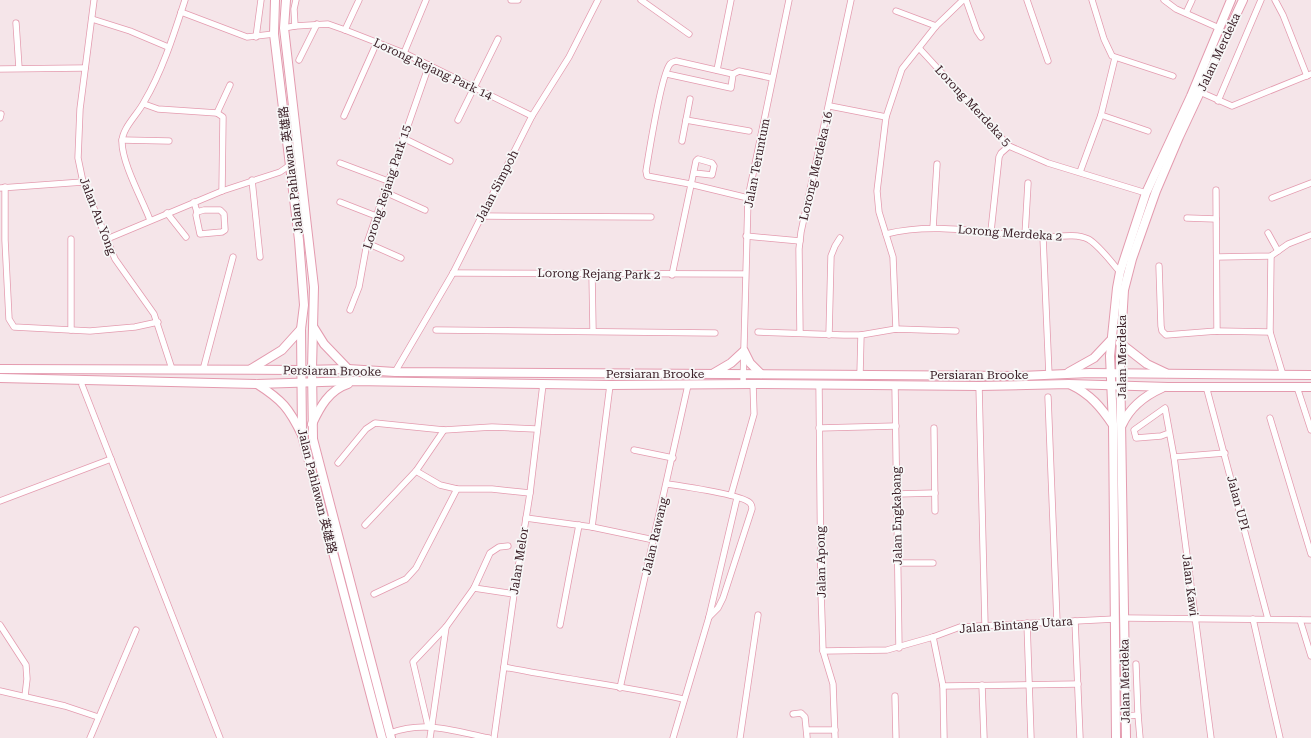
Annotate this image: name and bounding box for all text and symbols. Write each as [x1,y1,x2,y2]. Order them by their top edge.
street label: Jalan Merdeka [1195,10,1243,93]
street label: Lorong Rejang Park 14 [371,35,495,103]
street label: Lorong Merdeka 5 [932,63,1014,149]
street label: Jalan Pahlawan 英雄路 [276,105,306,235]
street label: Lorong Merdeka 16 [797,110,835,222]
street label: Jalan Teruntum [741,117,773,209]
street label: Lorong Rejang Park 15 [360,123,414,251]
street label: Jalan Simpoh [473,147,521,224]
street label: Jalan Au Yong [77,175,119,257]
street label: Lorong Merdeka 2 [957,222,1063,244]
street label: Lorong Rejang Park 2 [537,266,661,282]
street label: Jalan Merdeka [1115,314,1129,399]
street label: Persiaran Brooke [283,363,382,379]
street label: Persiaran Brooke [606,367,705,381]
street label: Persiaran Brooke [930,368,1029,382]
street label: Jalan Pahlawan 英雄路 [295,427,339,555]
street label: Jalan Engkabang [889,466,905,565]
street label: Jalan UPI [1224,474,1252,532]
street label: Jalan Rawang [639,496,671,576]
street label: Jalan Melor [507,526,531,596]
street label: Jalan Apong [813,526,829,598]
street label: Jalan Kawi [1179,553,1201,617]
street label: Jalan Bintang Utara [959,614,1074,636]
street label: Jalan Merdeka [1117,638,1133,723]

